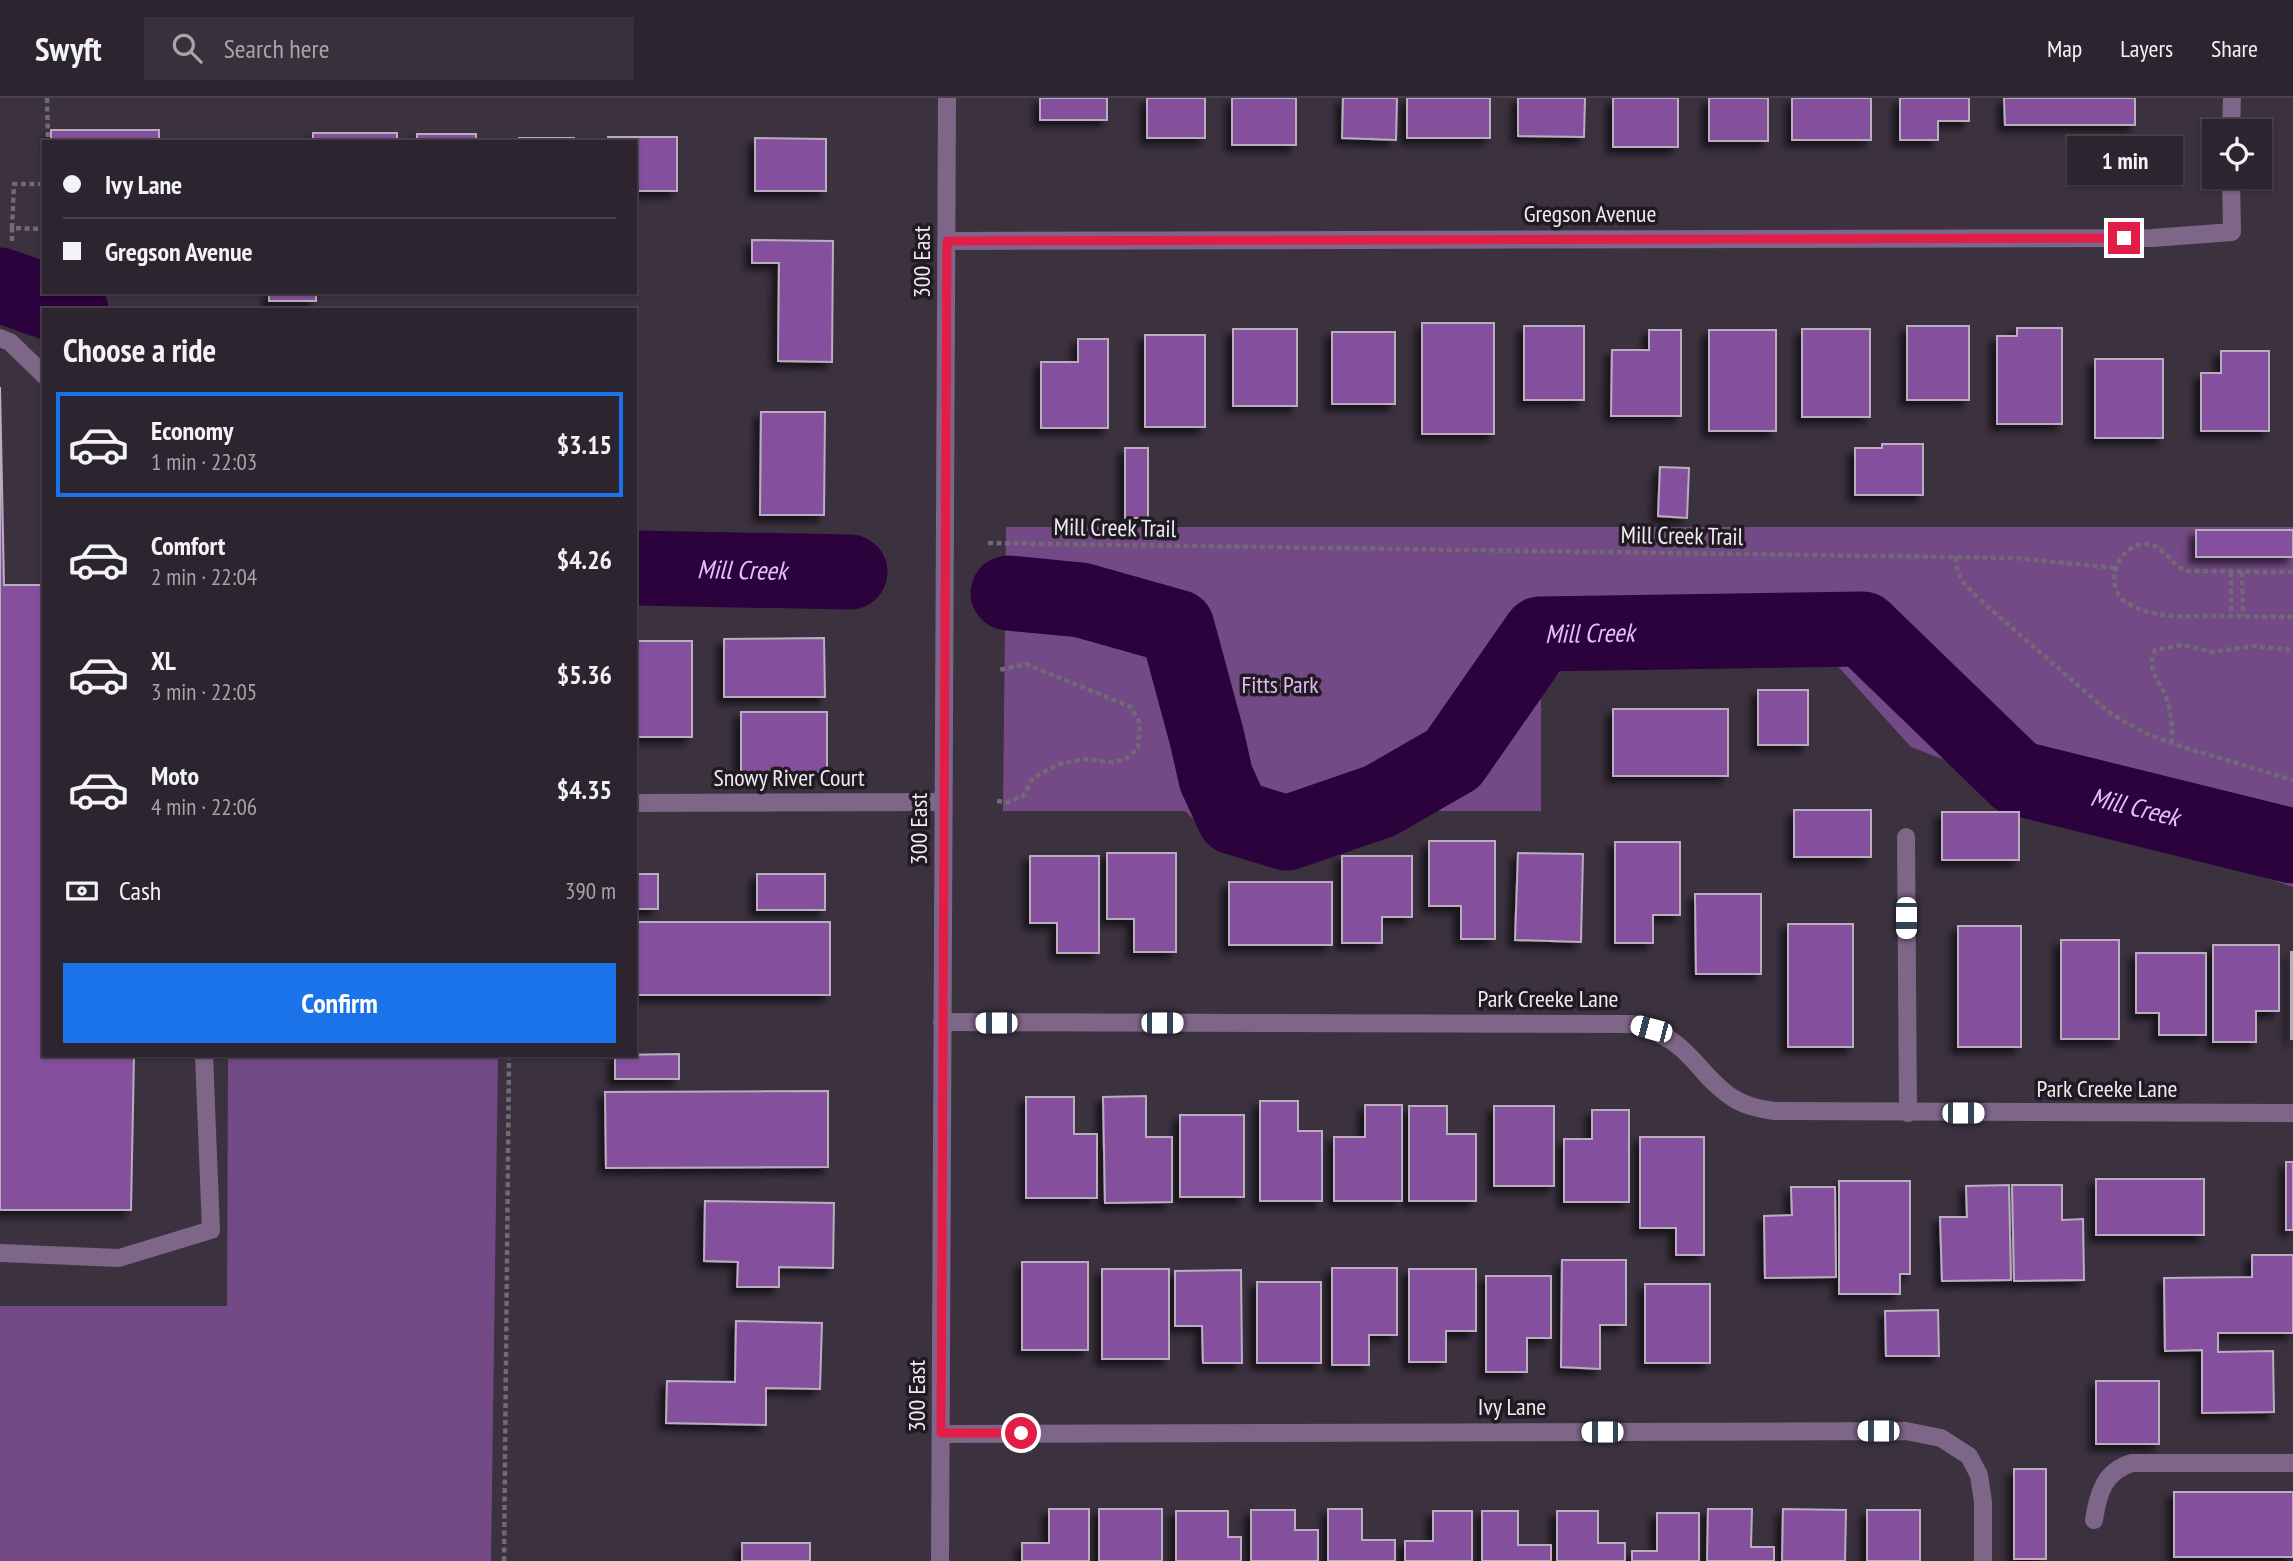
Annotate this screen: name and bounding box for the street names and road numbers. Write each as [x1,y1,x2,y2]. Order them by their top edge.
street label: Gregson Avenue [1524,198,1656,229]
street label: 300 East [906,226,937,298]
street label: Mill Creek Trail [1053,511,1177,544]
street label: Mill Creek Trail [1620,519,1744,552]
street label: Snowy River Court [713,762,865,793]
street label: 300 East [903,793,934,865]
street label: Park Creeke Lane [1478,983,1618,1014]
street label: Park Creeke Lane [2037,1073,2177,1104]
street label: 300 East [901,1360,932,1432]
street label: Ivy Lane [1478,1391,1546,1422]

